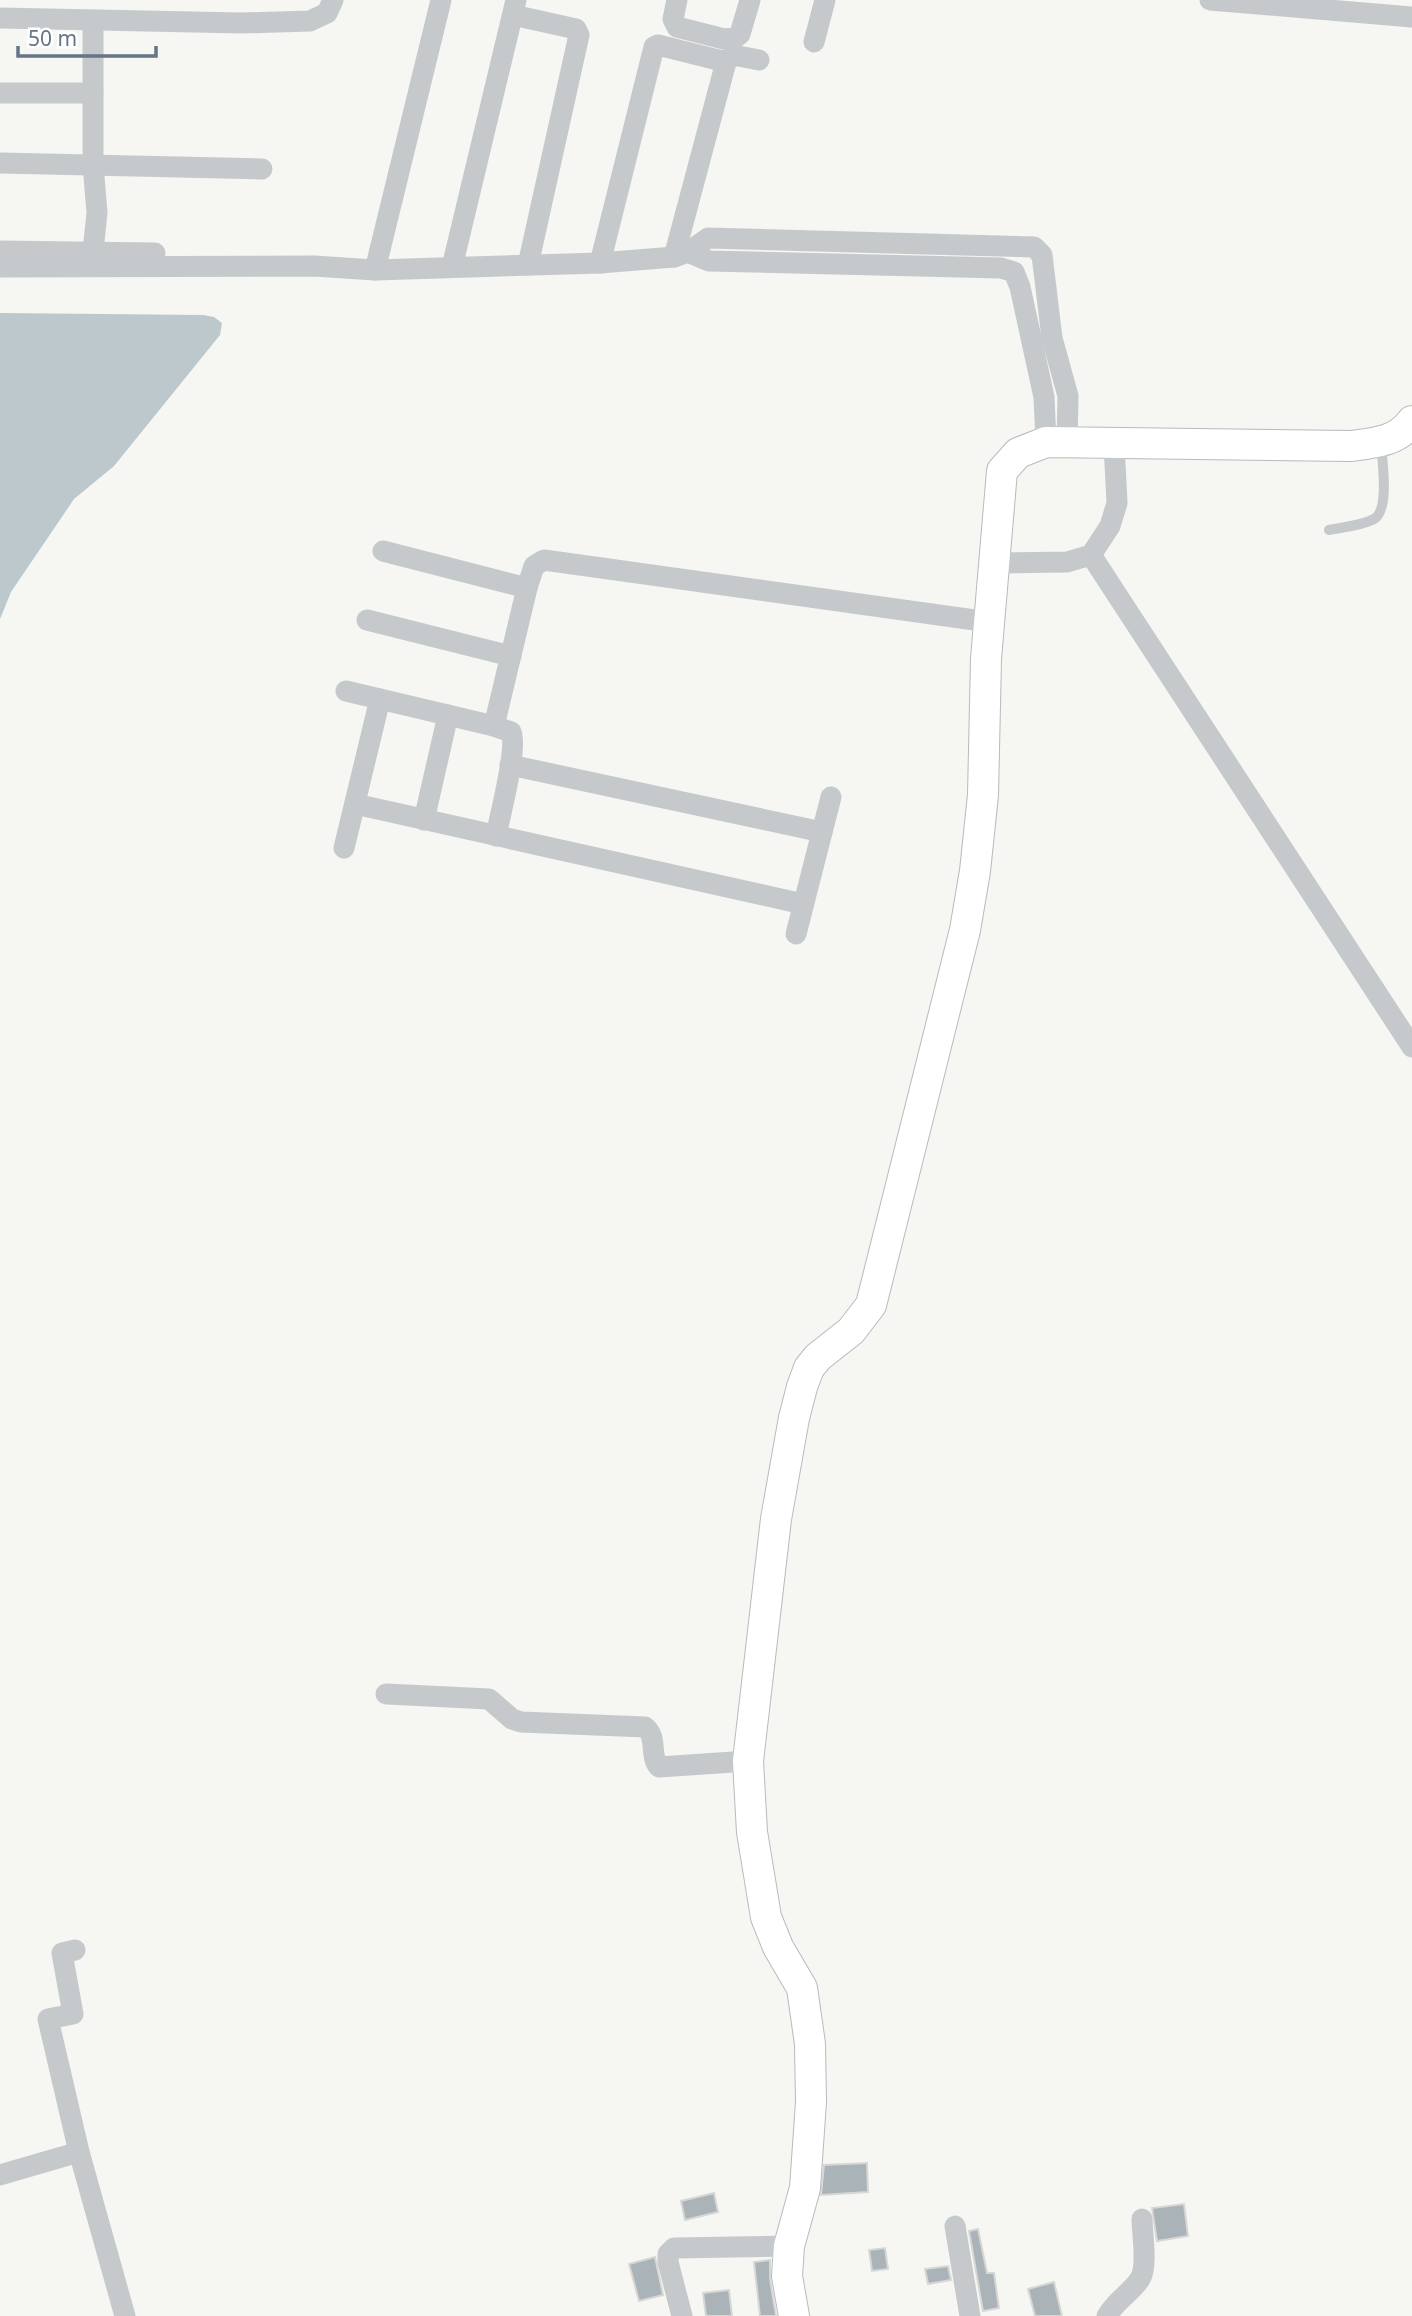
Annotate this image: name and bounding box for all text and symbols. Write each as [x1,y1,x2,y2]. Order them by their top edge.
scale bar [18,14,156,58]
text: 50 m [28,24,77,52]

